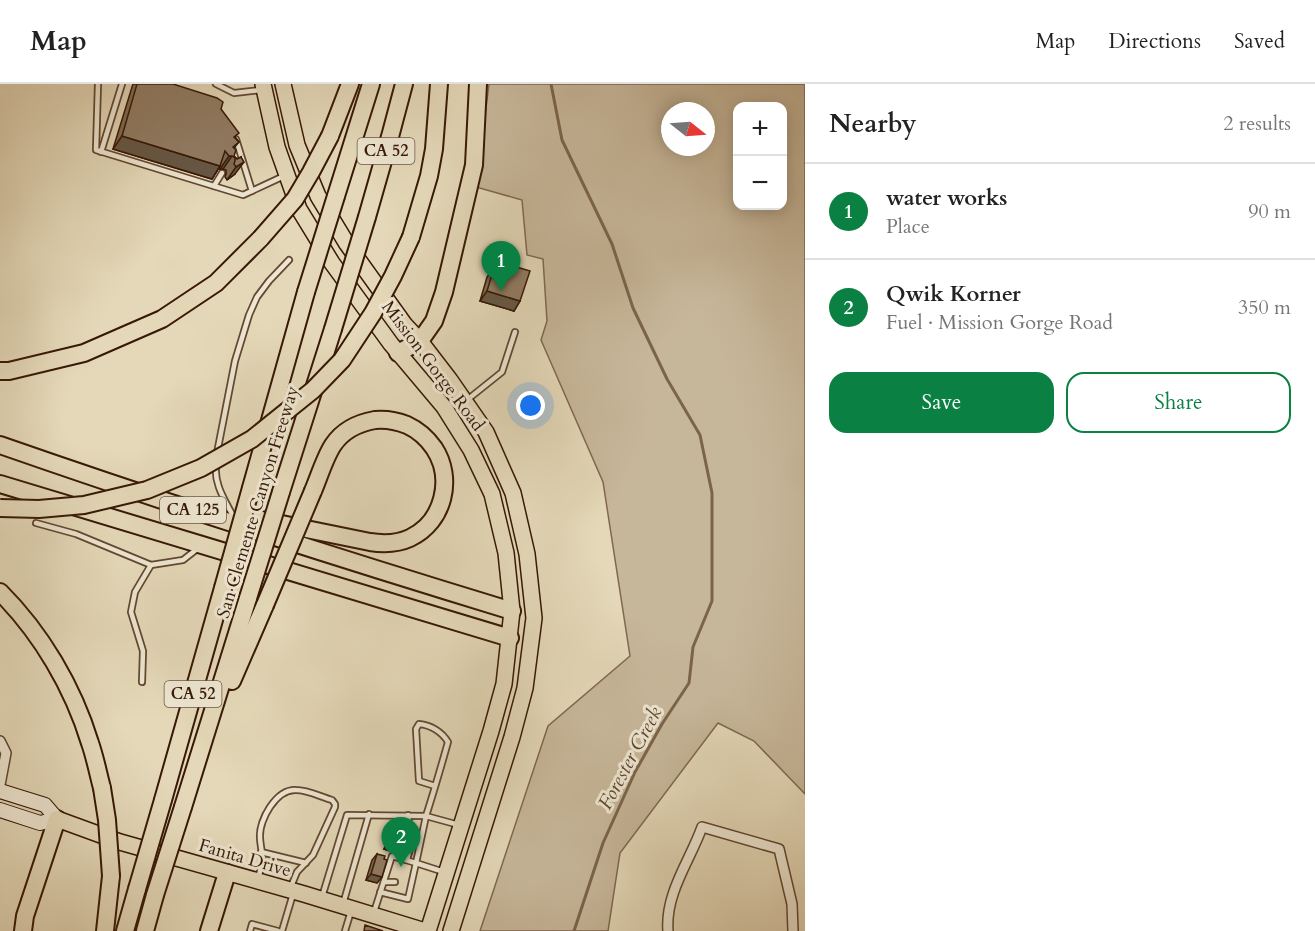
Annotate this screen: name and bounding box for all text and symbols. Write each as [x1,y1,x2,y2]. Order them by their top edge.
text: Map [30,22,87,60]
text: Map [1035,27,1075,56]
text: Directions [1108,27,1201,56]
text: Saved [1234,27,1285,56]
north arrow [661,102,715,156]
map controls [733,102,787,210]
button: + [733,102,787,156]
text: Nearby [829,106,917,141]
text: 2 results [1223,110,1291,137]
road number: CA 52 [358,138,414,164]
button: − [733,156,787,210]
text: water works [886,183,1008,213]
text: 1 [843,198,854,225]
text: 90 m [1248,198,1291,225]
text: Place [886,213,930,240]
pin: 1 [482,242,520,291]
text: Qwik Korner [886,279,1021,309]
text: 2 [843,294,854,321]
text: 350 m [1238,294,1291,321]
street label: Mission Gorge Road [376,296,491,437]
text: Fuel · Mission Gorge Road [886,309,1113,336]
button: Save [829,372,1054,433]
button: Share [1066,372,1291,433]
street label: San Clemente Canyon Freeway [211,382,305,621]
your location [516,391,545,420]
road number: CA 125 [160,497,226,523]
road number: CA 52 [164,681,222,707]
water label: Forester Creek [592,702,668,814]
pin: 2 [382,818,420,867]
street label: Fanita Drive [196,833,294,883]

